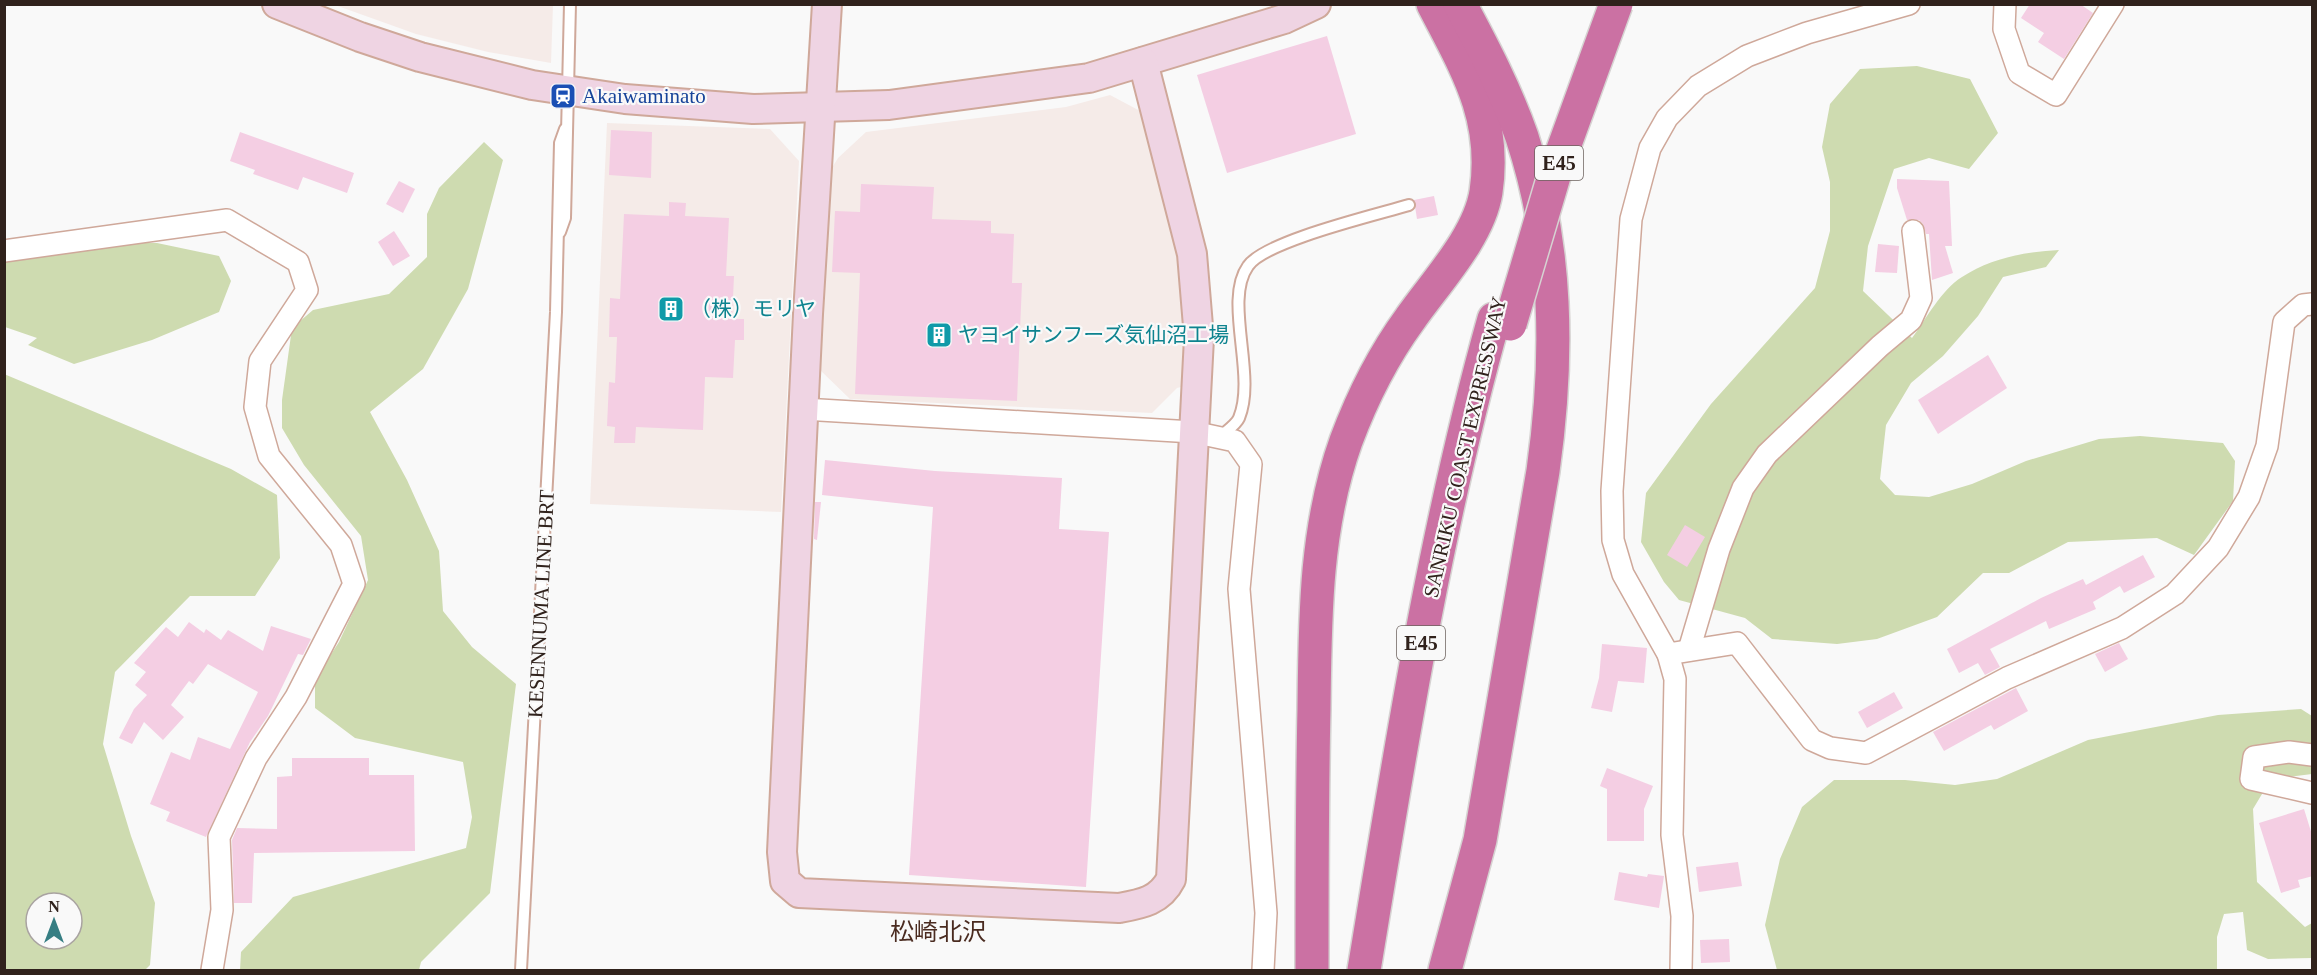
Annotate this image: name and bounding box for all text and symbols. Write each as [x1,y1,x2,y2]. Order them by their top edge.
station icon: Akaiwaminato [548,81,578,111]
place label: Akaiwaminato [582,84,706,108]
road number: E45 [1535,146,1583,180]
building icon: （株）モリヤ [656,294,686,324]
street label: SANRIKU COAST EXPRESSWAY [1419,294,1511,600]
place label: （株）モリヤ [690,297,816,321]
building icon: ヤヨイサンフーズ気仙沼工場 [924,320,954,350]
place label: ヤヨイサンフーズ気仙沼工場 [958,323,1229,347]
street label: KESENNUMA LINE BRT [523,489,559,719]
road number: E45 [1397,626,1445,660]
north arrow [24,891,84,951]
text: N [48,898,60,915]
district label: 松崎北沢 [890,919,986,945]

